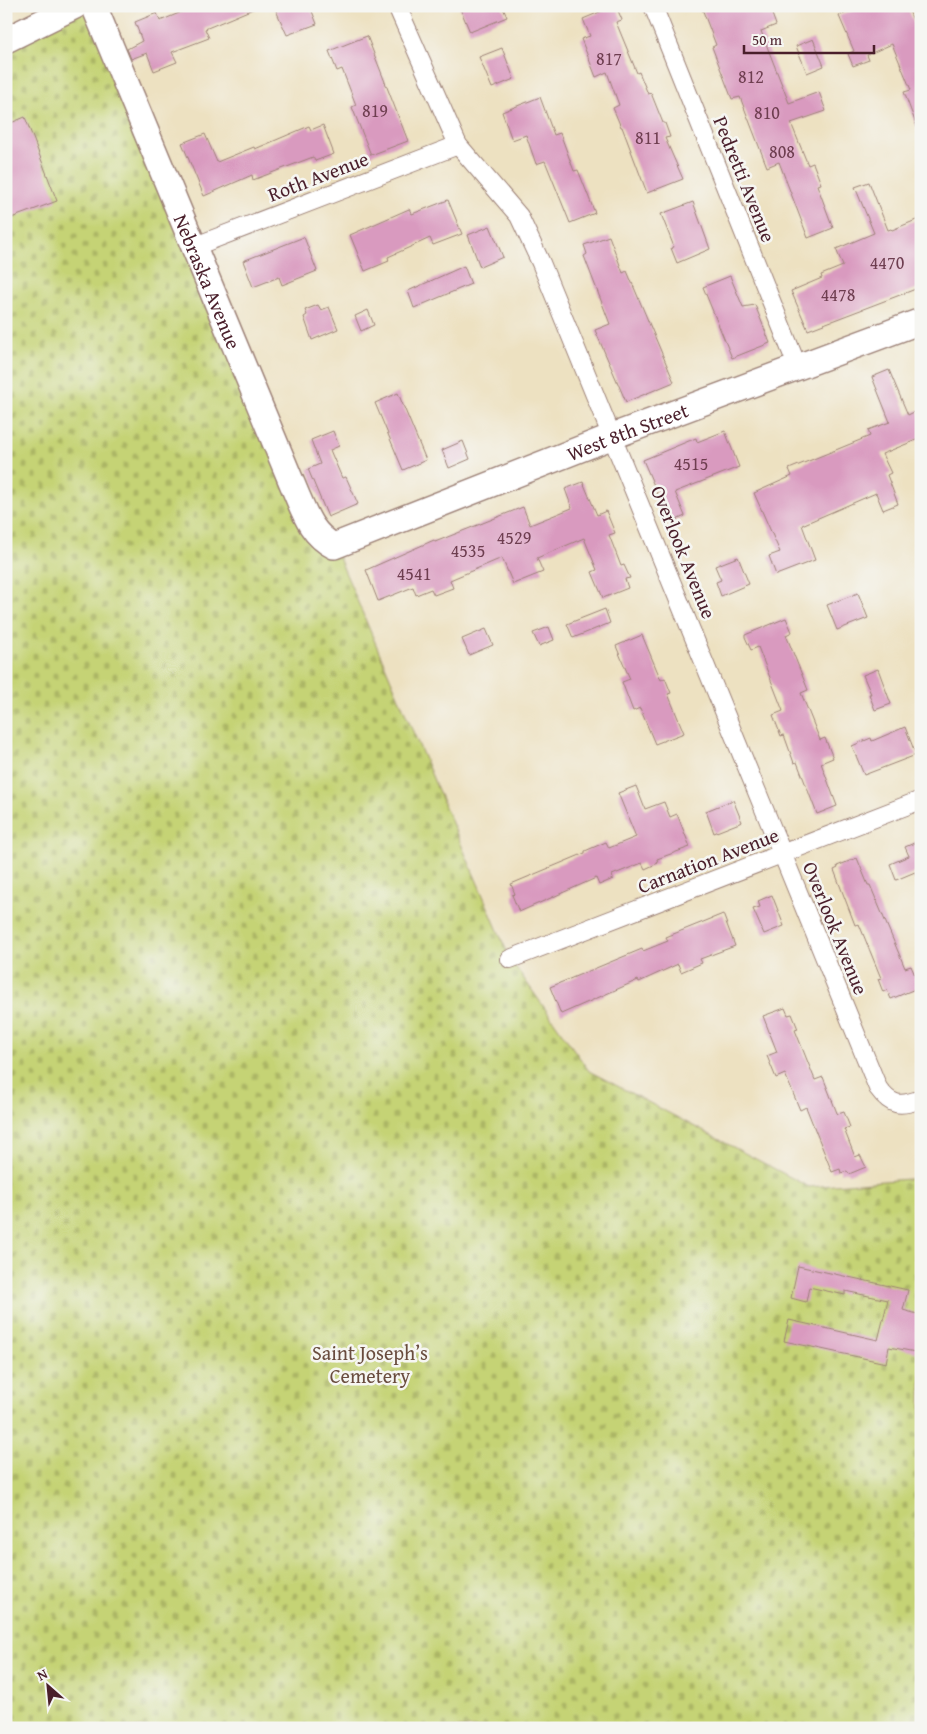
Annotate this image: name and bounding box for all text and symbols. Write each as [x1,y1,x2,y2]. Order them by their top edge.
scale bar [744,22,874,54]
text: 50 m [752,29,783,50]
house number: 817 [596,45,622,72]
house number: 812 [738,63,764,90]
house number: 819 [362,97,388,124]
house number: 810 [754,99,780,126]
street label: Pedretti Avenue [707,112,783,246]
house number: 811 [635,124,661,151]
house number: 808 [769,138,795,165]
street label: Roth Avenue [263,143,373,209]
street label: Nebraska Avenue [167,209,249,353]
house number: 4470 [870,249,905,276]
house number: 4478 [821,281,855,308]
street label: West 8th Street [562,395,692,467]
house number: 4515 [674,450,708,477]
street label: Overlook Avenue [644,481,724,623]
house number: 4529 [497,524,531,551]
house number: 4535 [451,537,485,564]
house number: 4541 [397,560,431,587]
street label: Carnation Avenue [633,820,783,900]
street label: Overlook Avenue [796,857,876,999]
park label: Saint Joseph’s Cemetery [312,1338,428,1390]
north arrow [22,1662,72,1712]
text: N [33,1663,51,1685]

